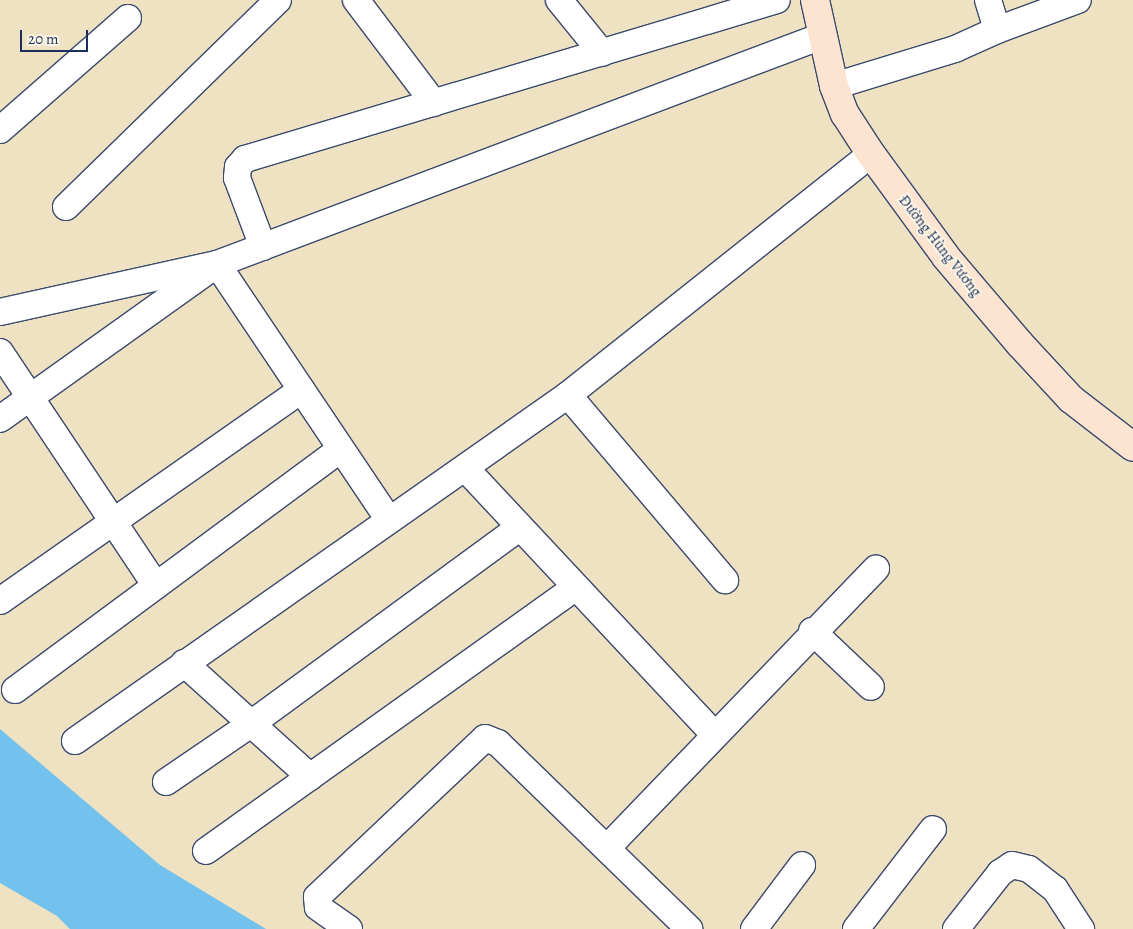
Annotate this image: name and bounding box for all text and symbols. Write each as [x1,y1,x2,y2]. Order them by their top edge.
scale bar [22,20,90,52]
text: 20 m [28,29,59,49]
street label: Đường Hùng Vương [895,192,985,300]

